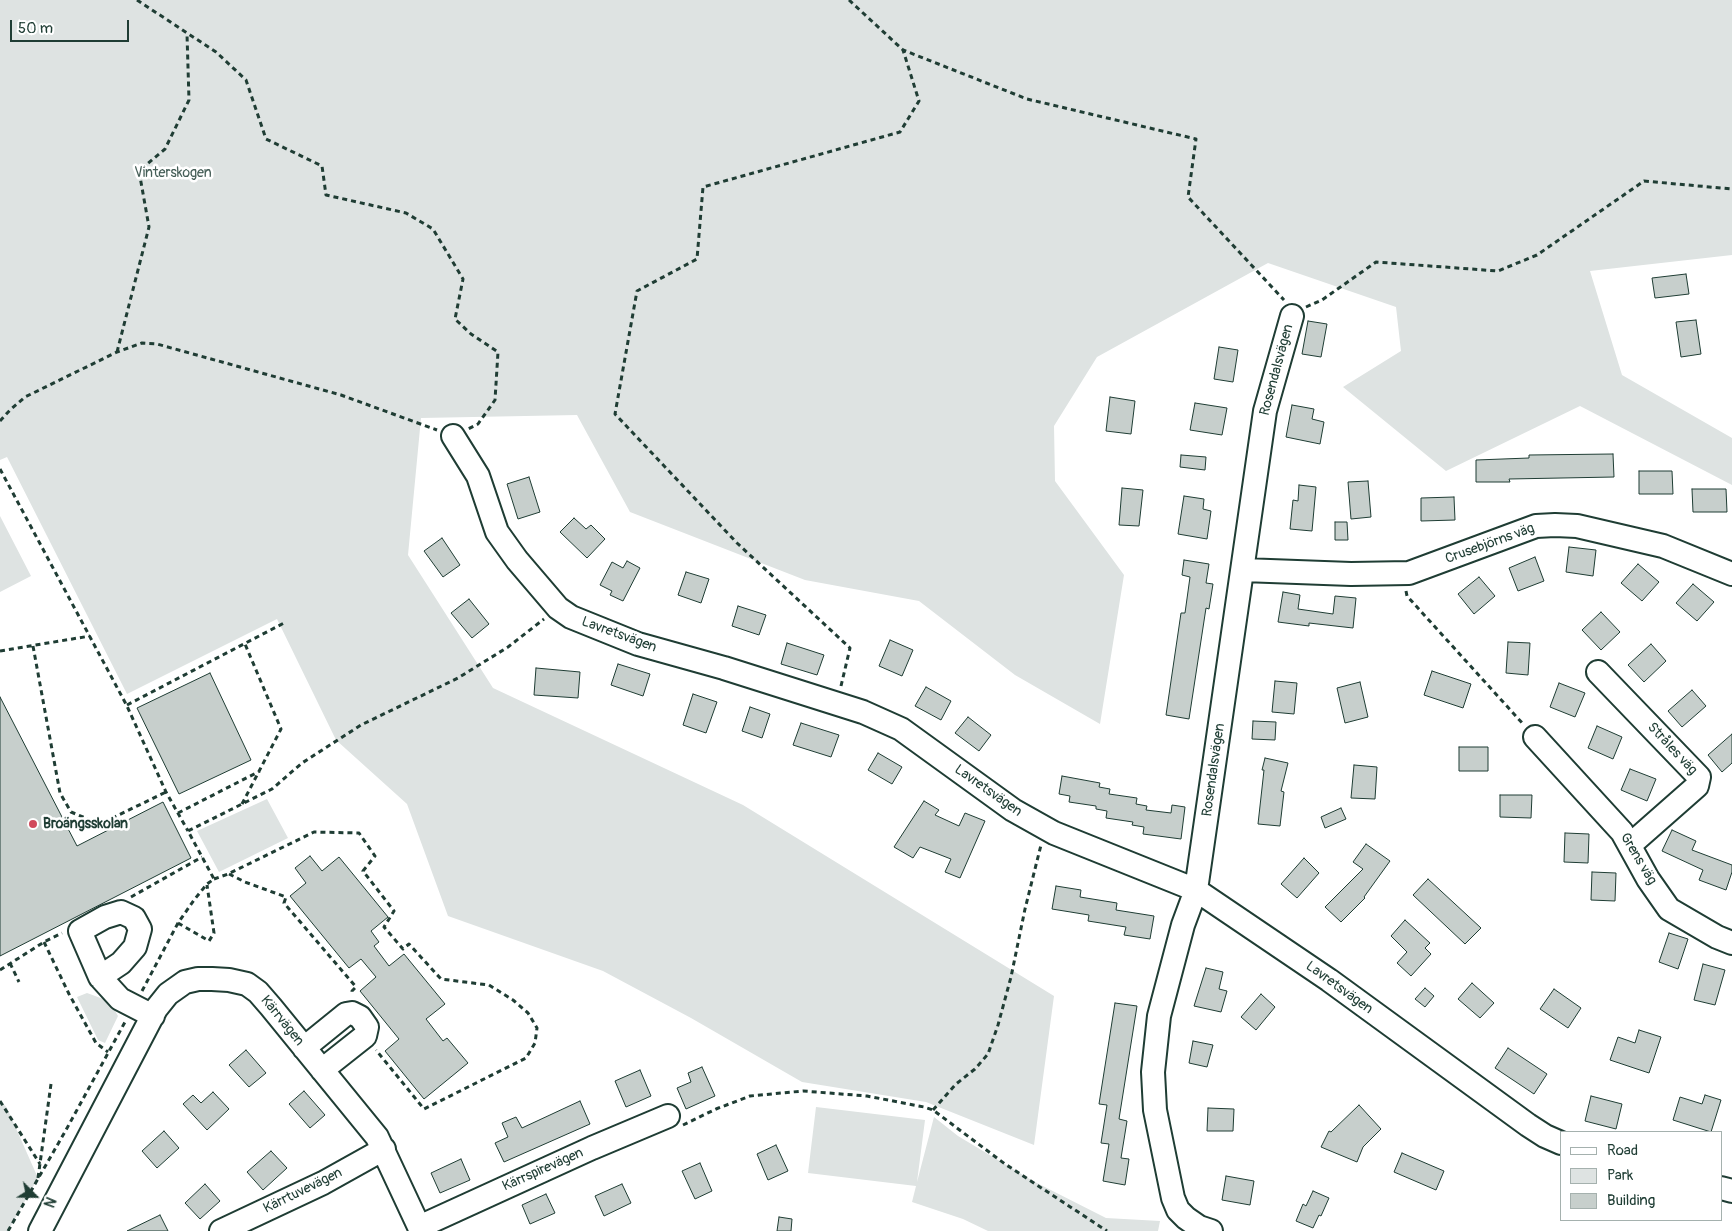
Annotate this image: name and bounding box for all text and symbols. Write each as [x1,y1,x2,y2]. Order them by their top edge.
scale bar [12,10,131,42]
text: 50 m [18,19,53,38]
park label: Vinterskogen [134,165,212,181]
street label: Rosendalsvägen [1257,322,1297,418]
street label: Crusebjörns väg [1443,520,1537,568]
street label: Lavretsvägen [579,614,659,656]
street label: Stråles väg [1643,719,1701,779]
street label: Rosendalsvägen [1199,722,1229,818]
street label: Lavretsvägen [951,762,1025,820]
place label: Broängsskolan [43,816,128,832]
marker: Broängsskolan [27,818,39,830]
street label: Grens väg [1616,830,1660,888]
street label: Lavretsvägen [1302,958,1376,1018]
street label: Kärrvägen [257,993,307,1049]
legend [1560,1131,1722,1221]
text: Road [1607,1141,1638,1160]
street label: Kärrspirevägen [500,1145,586,1195]
street label: Kärrtuvevägen [261,1165,345,1217]
text: Park [1607,1166,1633,1185]
north arrow [10,1171,60,1221]
text: Building [1607,1191,1655,1210]
text: N [40,1194,59,1210]

